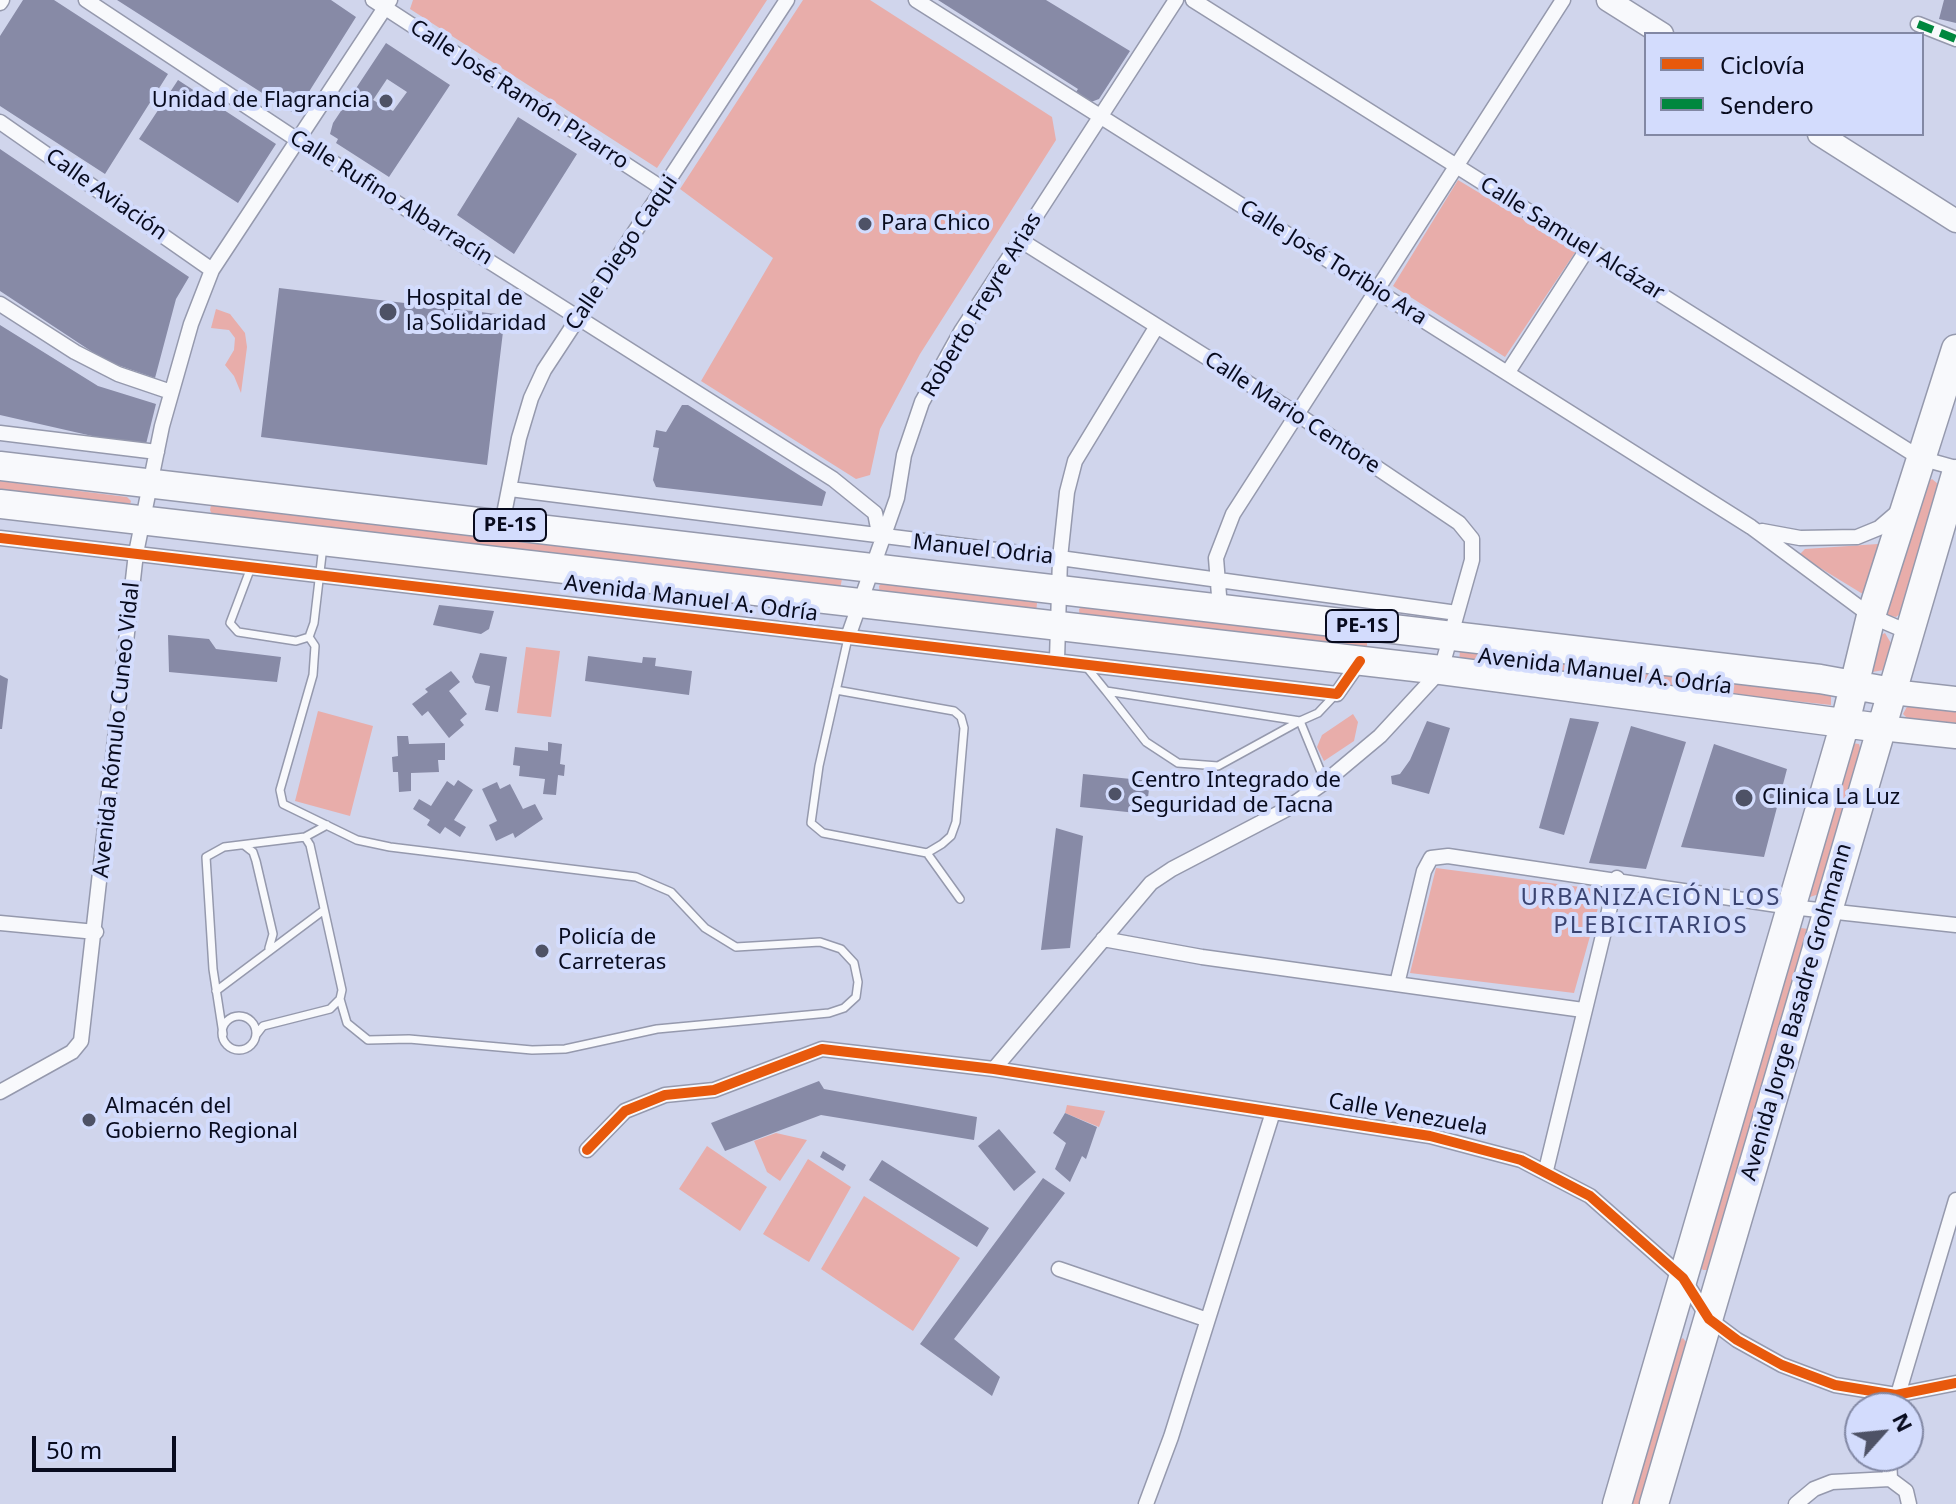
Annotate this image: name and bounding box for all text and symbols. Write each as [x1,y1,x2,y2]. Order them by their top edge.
street label: Calle José Ramón Pizarro [405,14,633,176]
legend [1644,32,1924,136]
text: Ciclovía [1720,48,1805,81]
place label: Unidad de Flagrancia [152,88,370,114]
text: Sendero [1720,88,1814,121]
marker: Unidad de Flagrancia [377,92,395,110]
street label: Calle Rufino Albarracín [285,125,497,271]
street label: Calle Aviación [40,143,172,247]
street label: Calle Diego Caqui [560,170,684,336]
street label: Calle Samuel Alcázar [1475,171,1669,307]
street label: Calle José Toribio Ara [1235,195,1431,331]
street label: Roberto Freyre Arias [916,208,1048,402]
place label: Para Chico [881,211,990,237]
marker: Para Chico [856,215,874,233]
place label: Hospital de la Solidaridad [406,286,547,338]
marker: Hospital de la Solidaridad [377,301,399,323]
street label: Calle Mario Centore [1199,346,1385,480]
road number: PE-1S [474,509,546,541]
street label: Manuel Odria [911,529,1055,571]
street label: Avenida Manuel A. Odría [563,570,819,628]
street label: Avenida Rómulo Cuneo Vidal [88,581,146,879]
road number: PE-1S [1326,610,1398,642]
street label: Avenida Manuel A. Odría [1477,643,1733,701]
place label: Centro Integrado de Seguridad de Tacna [1131,768,1341,820]
marker: Centro Integrado de Seguridad de Tacna [1106,785,1124,803]
place label: Clinica La Luz [1762,785,1900,811]
marker: Clinica La Luz [1733,787,1755,809]
street label: Avenida Jorge Basadre Grohmann [1736,840,1858,1184]
district label: URBANIZACIÓN LOS PLEBICITARIOS [1521,884,1781,940]
place label: Policía de Carreteras [558,925,666,976]
marker: Policía de Carreteras [533,942,551,960]
street label: Calle Venezuela [1326,1088,1490,1142]
place label: Almacén del Gobierno Regional [105,1094,298,1146]
marker: Almacén del Gobierno Regional [80,1111,98,1129]
north arrow [1844,1392,1924,1472]
text: N [1886,1407,1921,1437]
scale bar [36,1420,180,1470]
text: 50 m [46,1433,102,1466]

